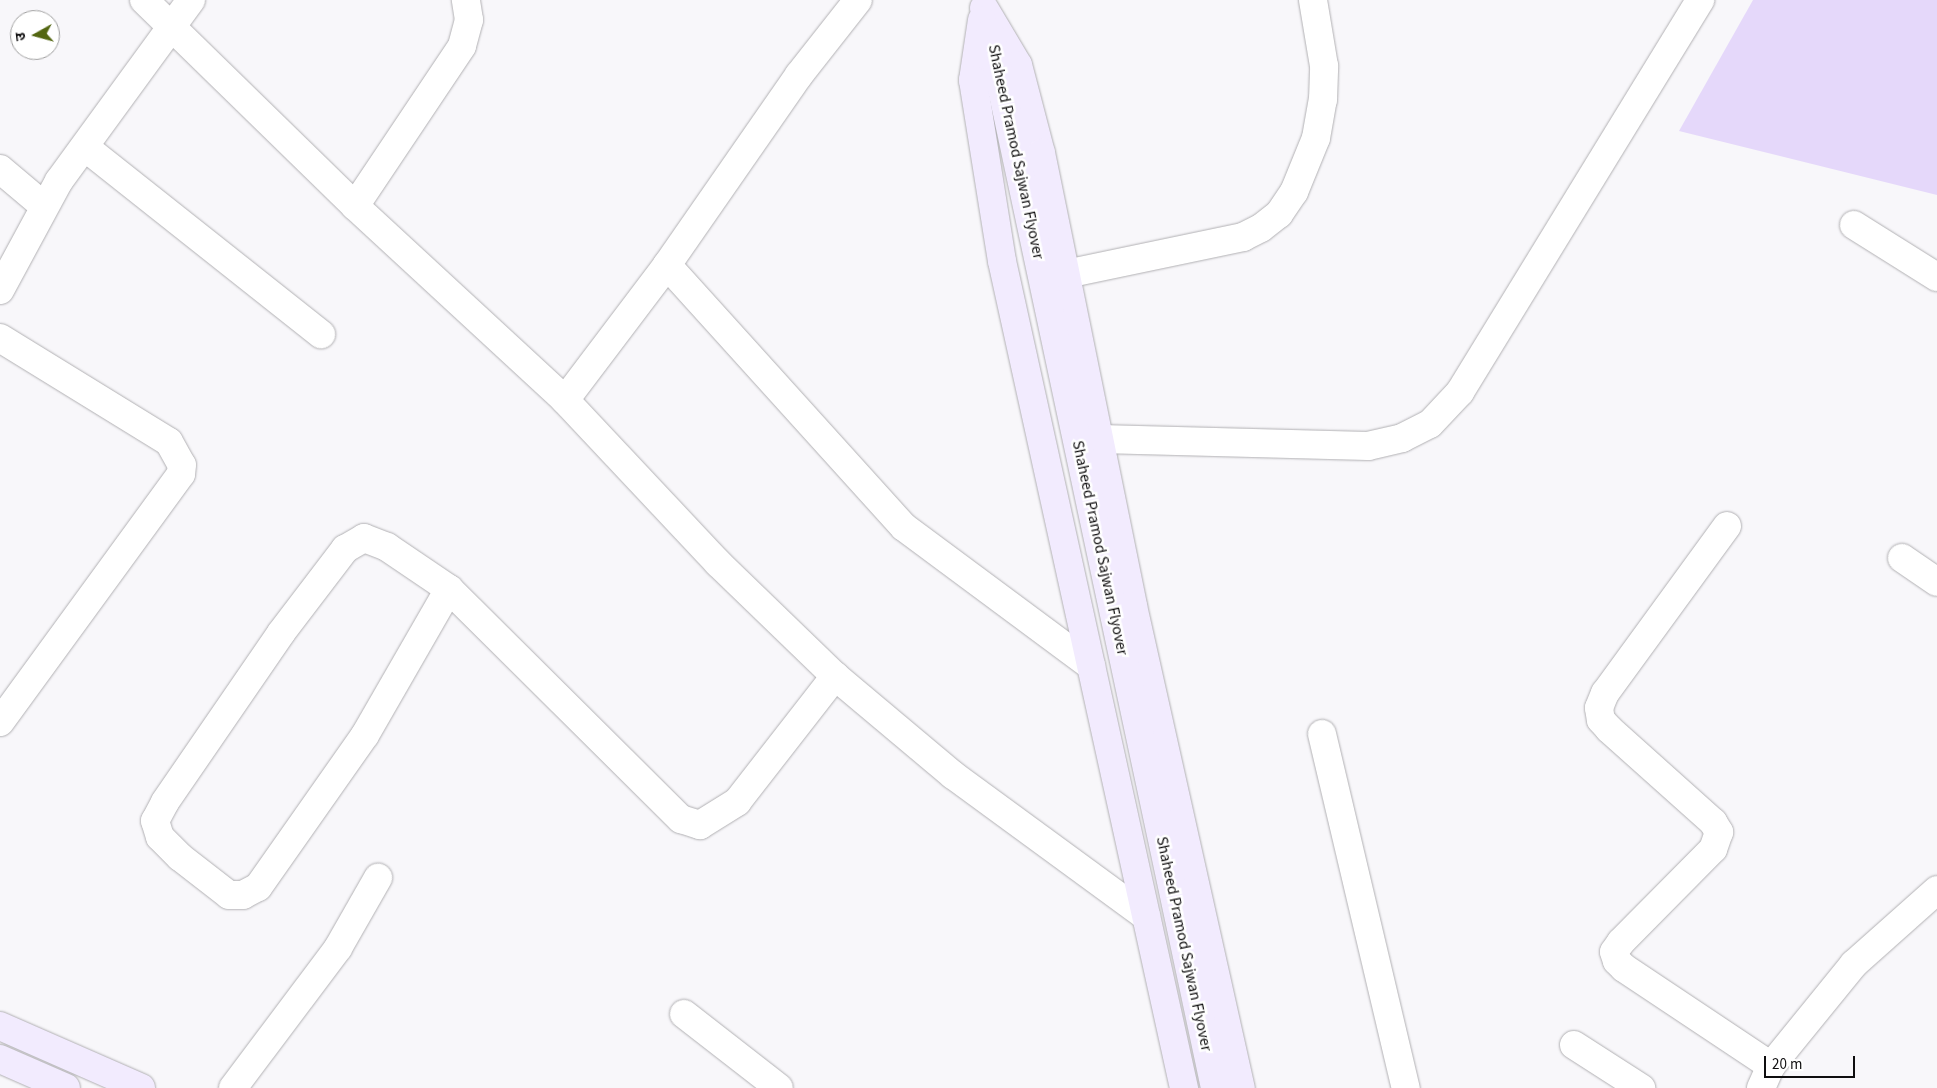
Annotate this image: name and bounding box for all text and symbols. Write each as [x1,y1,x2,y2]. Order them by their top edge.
north arrow [10,10,60,60]
text: उ [11,31,32,42]
street label: Shaheed Pramod Sajwan Flyover [984,43,1048,261]
street label: Shaheed Pramod Sajwan Flyover [1068,439,1132,657]
street label: Shaheed Pramod Sajwan Flyover [1152,835,1216,1053]
scale bar [1767,1046,1858,1078]
text: 20 m [1772,1054,1802,1075]

